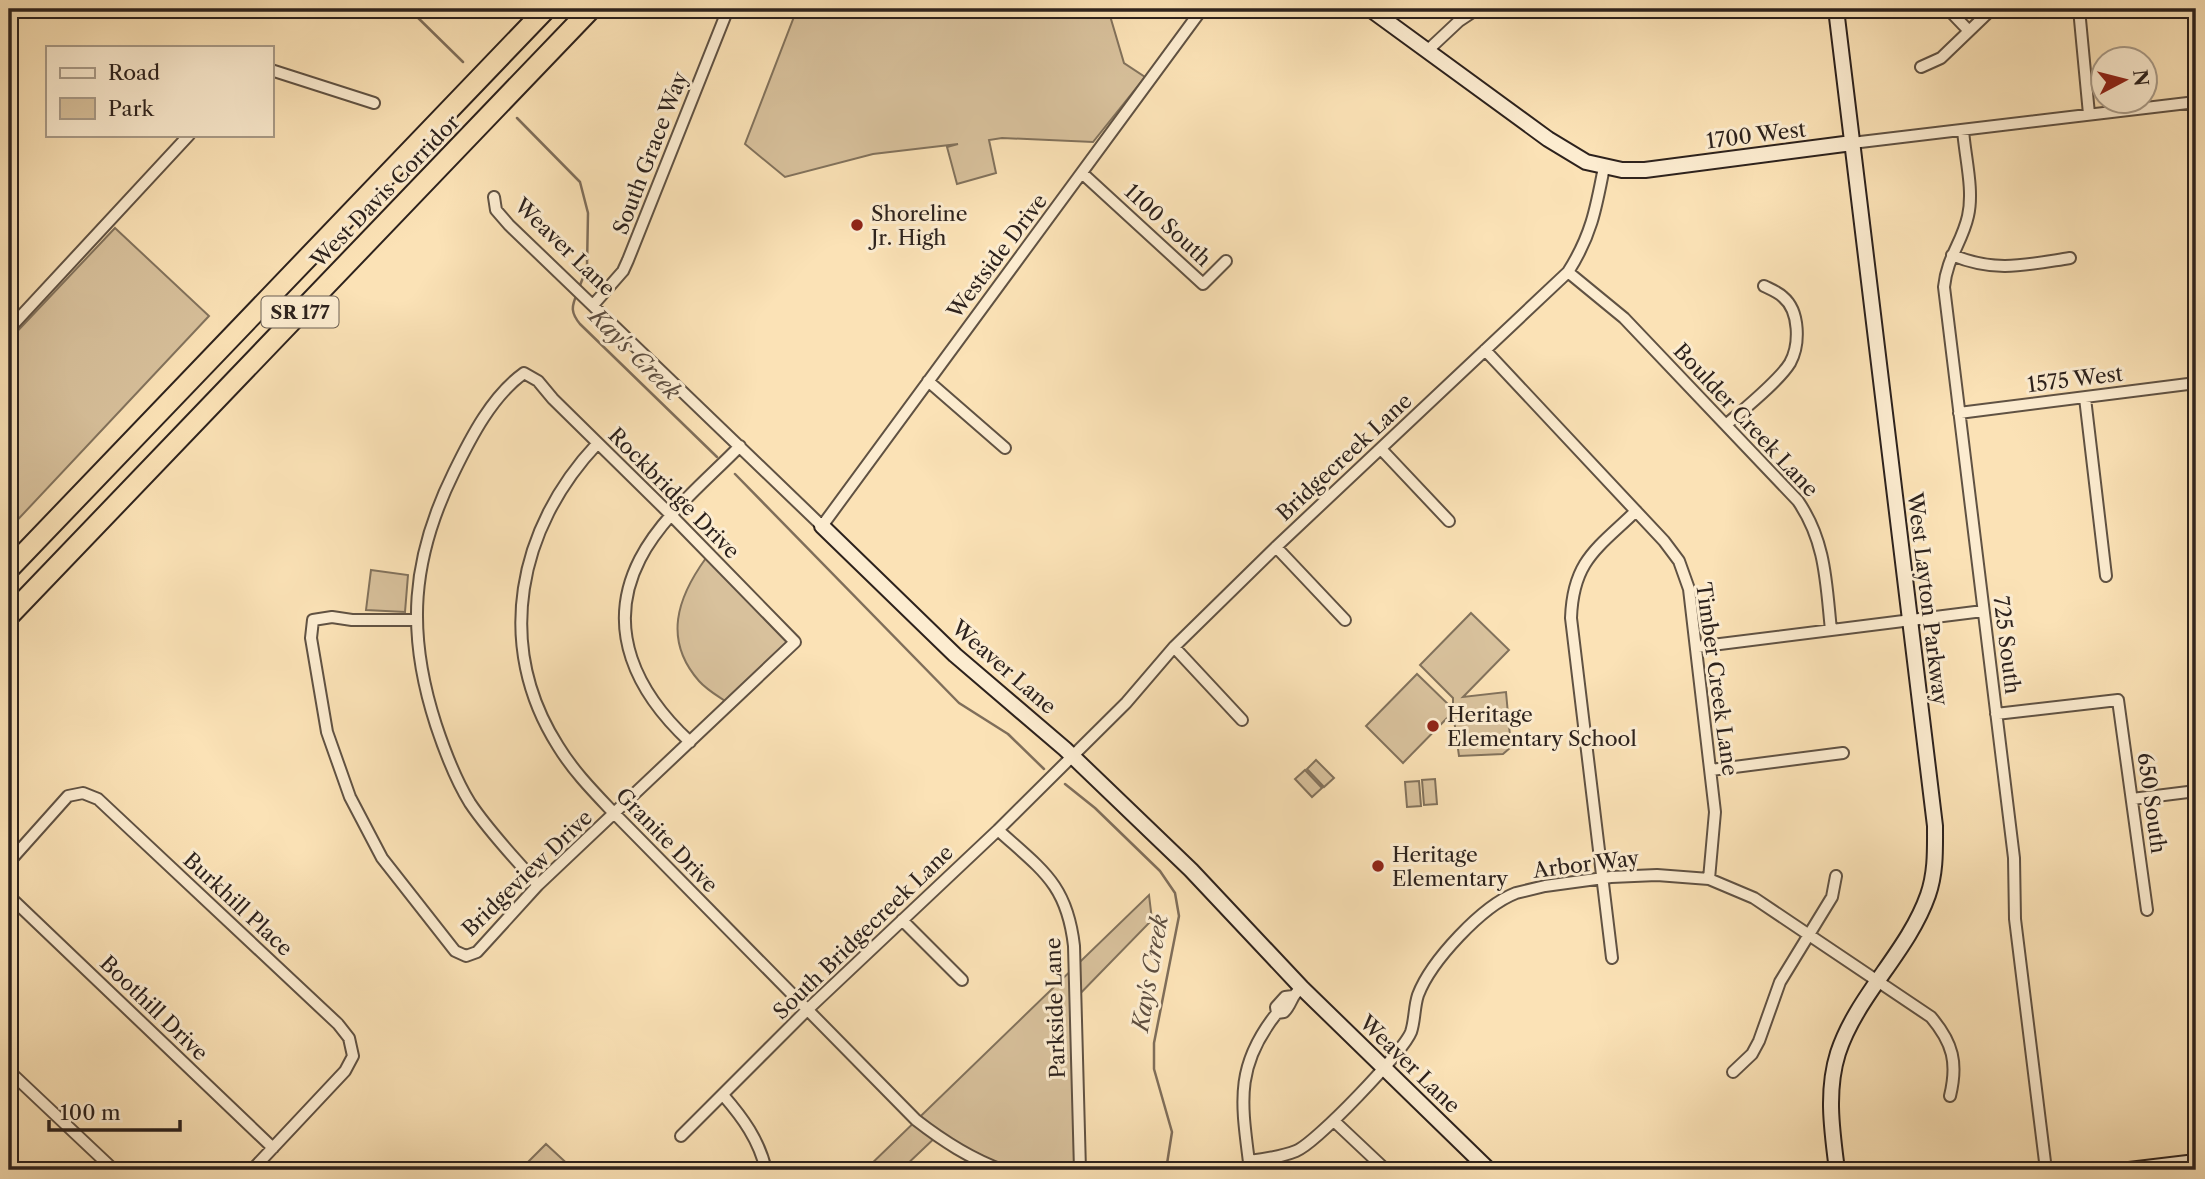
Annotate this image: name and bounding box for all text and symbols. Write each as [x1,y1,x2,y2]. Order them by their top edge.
legend [46,46,273,136]
north arrow [2090,46,2160,116]
text: Road [108,60,160,85]
street label: South Grace Way [607,68,693,238]
text: N [2128,68,2153,88]
text: Park [108,96,154,121]
street label: West Davis Corridor [305,109,464,273]
street label: 1700 West [1705,116,1808,154]
street label: 1100 South [1120,179,1216,271]
street label: Westside Drive [941,189,1052,324]
street label: Weaver Lane [509,192,620,301]
place label: Shoreline Jr. High [868,201,967,250]
marker: Shoreline Jr. High [849,217,865,233]
road number: SR 177 [262,296,338,328]
water label: Kay's Creek [582,301,687,406]
street label: Boulder Creek Lane [1668,338,1824,502]
street label: 1575 West [2026,361,2125,397]
street label: Bridgecreek Lane [1271,388,1417,526]
street label: Rockbridge Drive [603,422,745,564]
street label: West Layton Parkway [1902,490,1953,707]
street label: Timber Creek Lane [1691,581,1743,777]
street label: 725 South [1989,595,2025,695]
street label: Weaver Lane [946,614,1061,719]
place label: Heritage Elementary School [1447,702,1637,751]
marker: Heritage Elementary School [1425,718,1441,734]
street label: 650 South [2133,751,2171,855]
street label: Granite Drive [611,783,723,897]
street label: Bridgeview Drive [457,805,597,941]
street label: South Bridgecreek Lane [768,840,958,1024]
place label: Heritage Elementary [1392,842,1508,891]
street label: Arbor Way [1531,845,1641,883]
street label: Burkhill Place [178,847,298,961]
marker: Heritage Elementary [1370,858,1386,874]
water label: Kay's Creek [1126,912,1174,1035]
street label: Parkside Lane [1040,937,1070,1079]
street label: Boothill Drive [95,950,213,1066]
street label: Weaver Lane [1354,1009,1465,1118]
scale bar [49,1088,180,1132]
text: 100 m [60,1100,121,1125]

